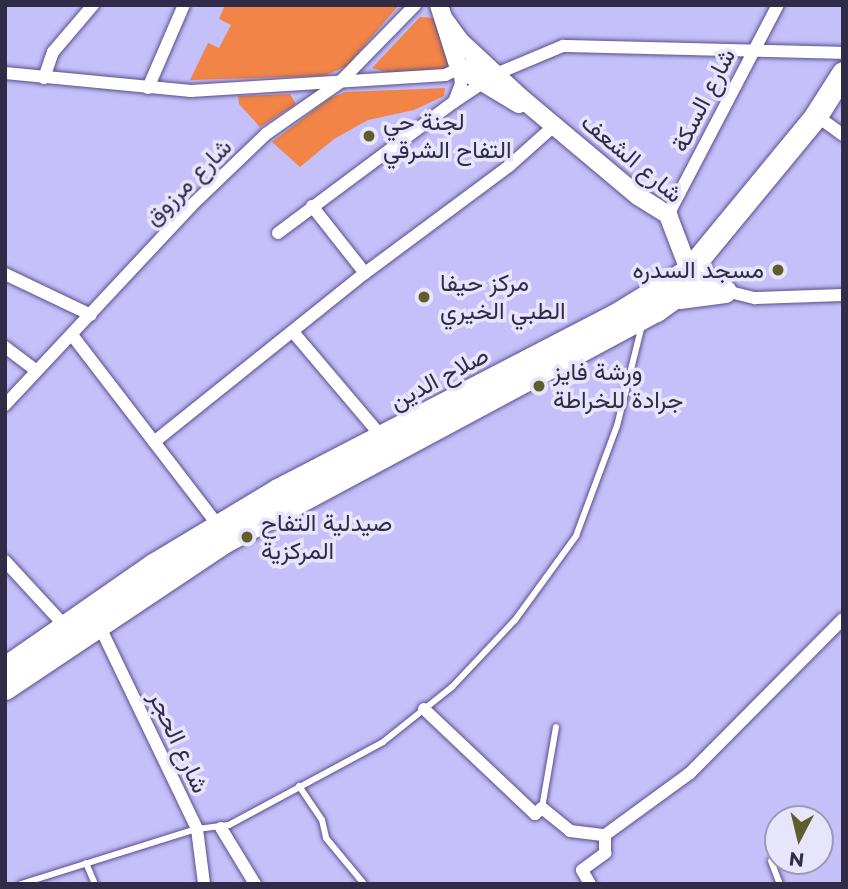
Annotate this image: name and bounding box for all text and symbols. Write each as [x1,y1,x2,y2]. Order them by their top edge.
street label: شارع السكة [665,44,741,156]
street label: شارع الشعف [576,107,688,209]
place label: لجنة حي التفاح الشرقي [383,108,512,164]
marker: لجنة حي التفاح الشرقي [361,128,377,144]
street label: شارع مرزوق [138,132,238,232]
place label: مسجد السدره [633,256,764,284]
marker: مسجد السدره [770,262,786,278]
place label: مركز حيفا الطبي الخيري [440,269,566,325]
marker: مركز حيفا الطبي الخيري [414,287,434,307]
street label: صلاح الدين [385,340,493,416]
place label: ورشة فايز جرادة للخراطة [553,358,683,414]
marker: ورشة فايز جرادة للخراطة [531,378,547,394]
place label: صيدلية التفاح المركزية [261,509,392,565]
marker: صيدلية التفاح المركزية [239,529,255,545]
street label: شارع الحجر [143,687,215,797]
north arrow [764,805,834,875]
text: N [788,847,806,872]

